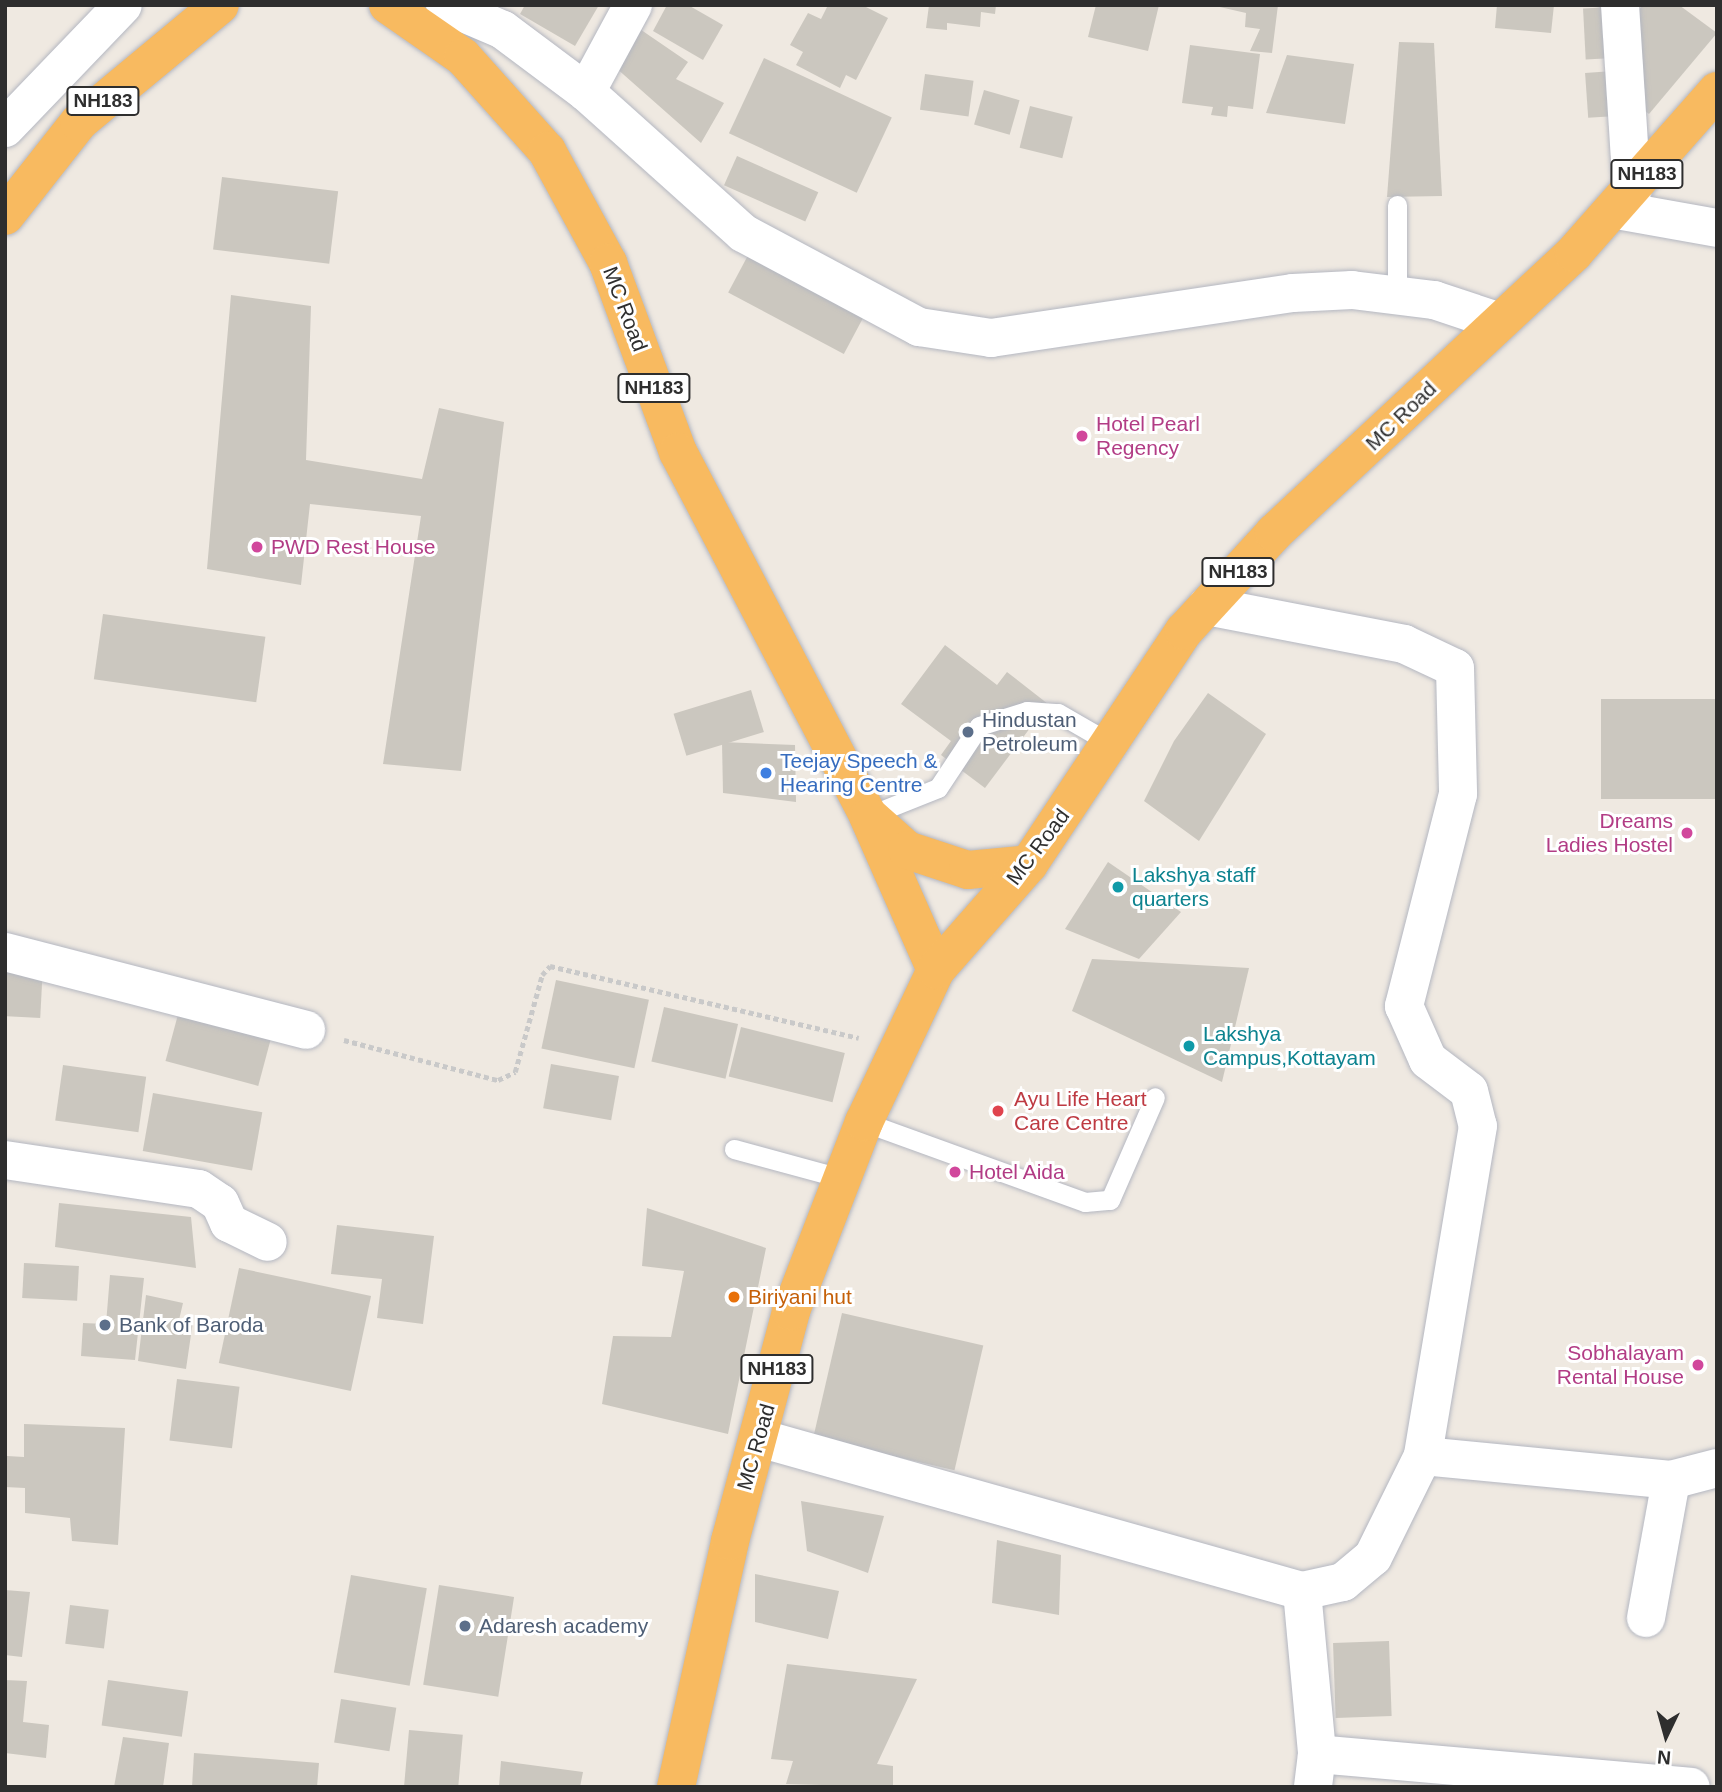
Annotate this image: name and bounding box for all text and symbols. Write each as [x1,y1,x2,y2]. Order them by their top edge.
road number: NH183 [66,86,140,116]
road number: NH183 [1610,158,1684,190]
street label: MC Road [597,263,653,355]
road number: NH183 [617,372,691,404]
street label: MC Road [1360,376,1442,456]
place label: Hotel Pearl Regency [1096,411,1200,461]
marker: Hotel Pearl Regency [1074,428,1090,444]
place label: PWD Rest House [271,534,436,560]
marker: PWD Rest House [249,539,265,555]
road number: NH183 [1201,556,1275,587]
place label: Hindustan Petroleum [982,707,1078,757]
marker: Hindustan Petroleum [960,724,976,740]
place label: Teejay Speech & Hearing Centre [780,748,938,798]
marker: Teejay Speech & Hearing Centre [758,765,774,781]
street label: MC Road [1001,804,1075,890]
place label: Dreams Ladies Hostel [1546,808,1673,858]
marker: Dreams Ladies Hostel [1679,825,1695,841]
place label: Lakshya staff quarters [1132,862,1255,912]
marker: Lakshya staff quarters [1110,879,1126,895]
place label: Lakshya Campus,Kottayam [1203,1021,1376,1071]
marker: Lakshya Campus,Kottayam [1181,1038,1197,1054]
place label: Ayu Life Heart Care Centre [1014,1086,1147,1136]
marker: Ayu Life Heart Care Centre [988,1101,1008,1121]
place label: Hotel Aida [969,1159,1066,1185]
marker: Hotel Aida [947,1164,963,1180]
place label: Biriyani hut [748,1284,852,1310]
marker: Biriyani hut [726,1289,742,1305]
place label: Bank of Baroda [119,1312,264,1338]
marker: Bank of Baroda [97,1317,113,1333]
place label: Sobhalayam Rental House [1557,1340,1684,1390]
road number: NH183 [740,1354,814,1385]
marker: Sobhalayam Rental House [1690,1357,1706,1373]
street label: MC Road [732,1401,780,1493]
place label: Adaresh academy [479,1613,648,1639]
marker: Adaresh academy [457,1618,473,1634]
north arrow [1631,1701,1701,1771]
text: N [1656,1746,1672,1768]

